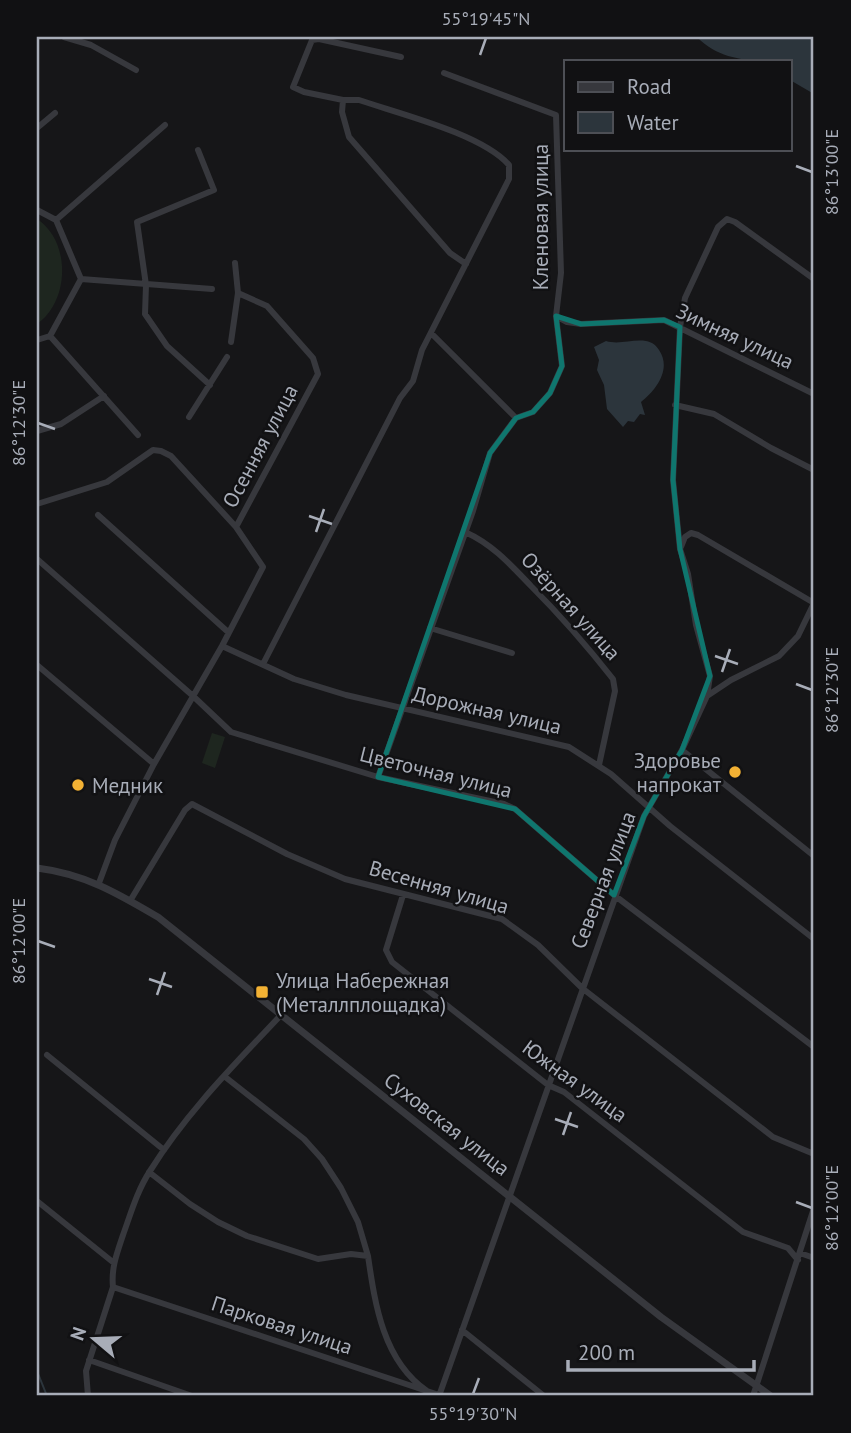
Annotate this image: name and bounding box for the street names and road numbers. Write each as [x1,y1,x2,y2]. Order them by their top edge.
street label: Кленовая улица [527,144,554,290]
street label: Зимняя улица [672,297,798,375]
street label: Осенняя улица [216,380,304,512]
street label: Озёрная улица [515,546,627,666]
street label: Дорожная улица [410,680,564,740]
street label: Цветочная улица [357,740,515,804]
street label: Северная улица [564,807,642,953]
street label: Весенняя улица [366,854,512,920]
street label: Южная улица [517,1034,633,1128]
street label: Суховская улица [379,1066,515,1182]
street label: Парковая улица [208,1290,356,1360]

